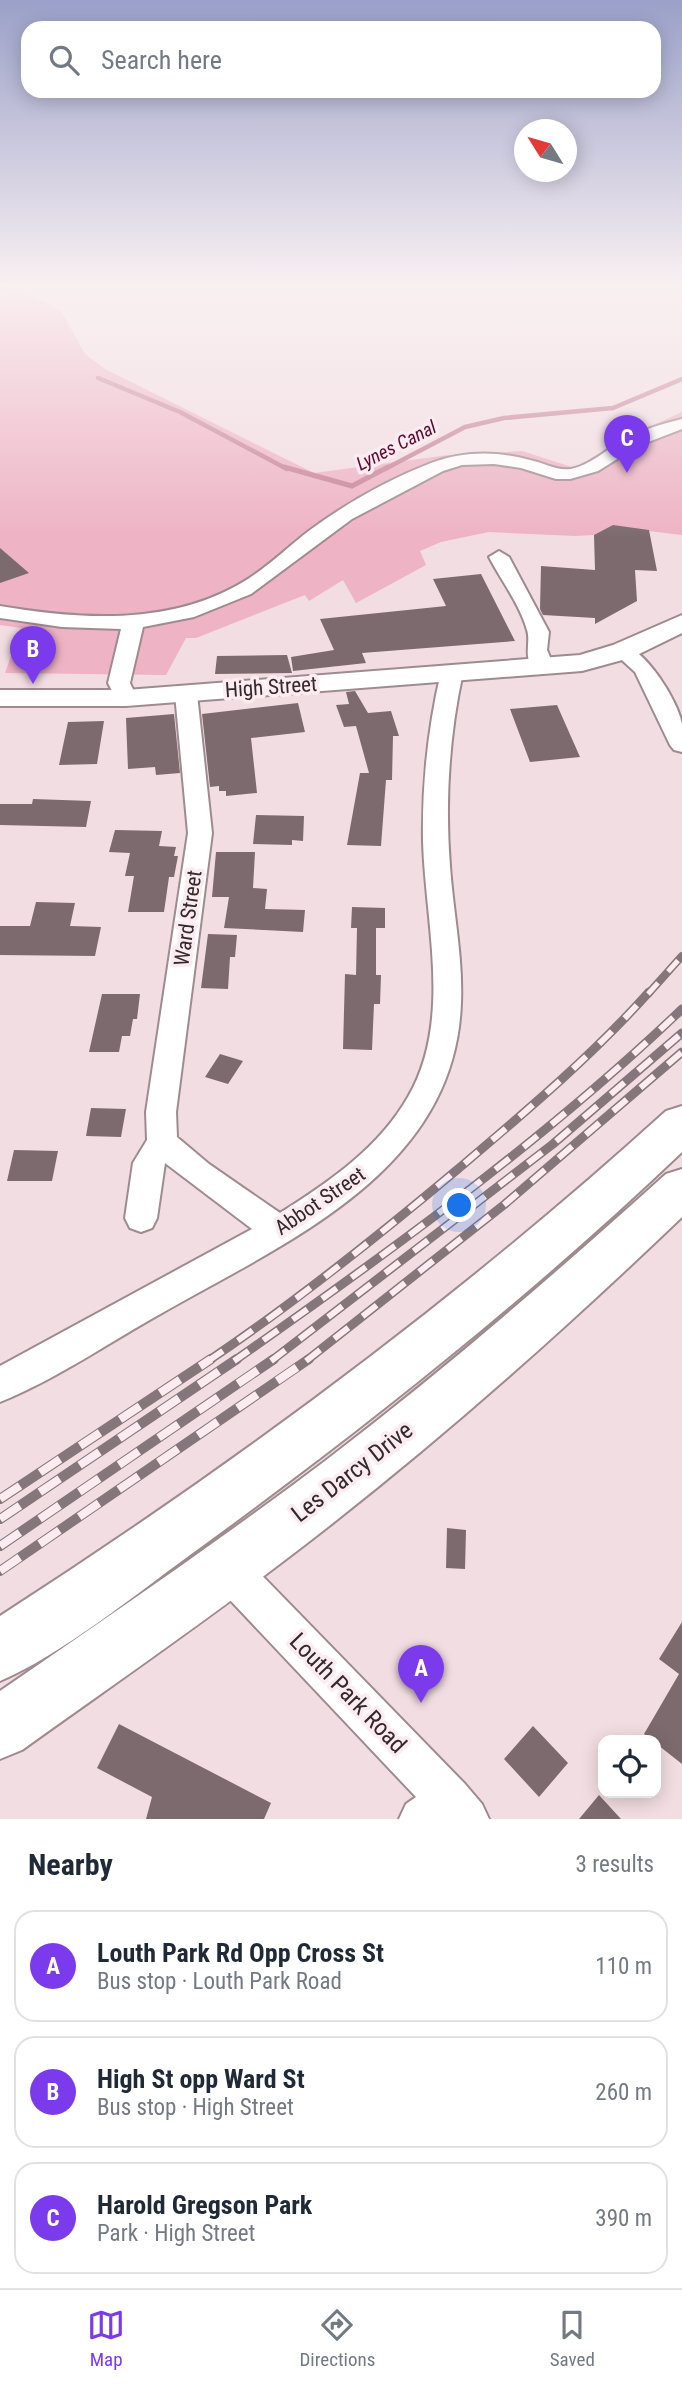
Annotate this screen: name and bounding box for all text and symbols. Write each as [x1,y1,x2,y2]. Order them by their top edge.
search box [21,21,661,98]
icon: search [45,41,83,79]
text: Search here [101,45,222,75]
north arrow [514,119,577,182]
water label: Lynes Canal [352,415,441,475]
pin: C [604,415,650,473]
pin: B [10,626,56,684]
street label: High Street [224,672,318,702]
street label: Ward Street [169,869,207,967]
street label: Abbot Street [270,1162,370,1240]
your location [442,1188,476,1222]
street label: Les Darcy Drive [286,1416,418,1528]
street label: Louth Park Road [284,1627,412,1759]
pin: A [398,1645,444,1703]
map controls [598,1735,661,1798]
button: locate [598,1735,661,1798]
text: Nearby [28,1847,113,1882]
text: 3 results [576,1851,654,1878]
text: Louth Park Rd Opp Cross St [97,1938,384,1968]
text: A [46,1953,60,1980]
text: 110 m [595,1953,652,1980]
text: Bus stop · Louth Park Road [97,1968,342,1995]
text: High St opp Ward St [97,2064,305,2094]
text: B [47,2079,59,2106]
text: 260 m [595,2079,652,2106]
text: Bus stop · High Street [97,2094,294,2121]
text: Harold Gregson Park [97,2190,312,2220]
text: C [46,2205,60,2232]
text: 390 m [595,2205,652,2232]
text: Park · High Street [97,2220,255,2247]
tab: Map [87,2306,125,2371]
tab: Directions [299,2306,375,2371]
tab: Saved [550,2306,595,2371]

